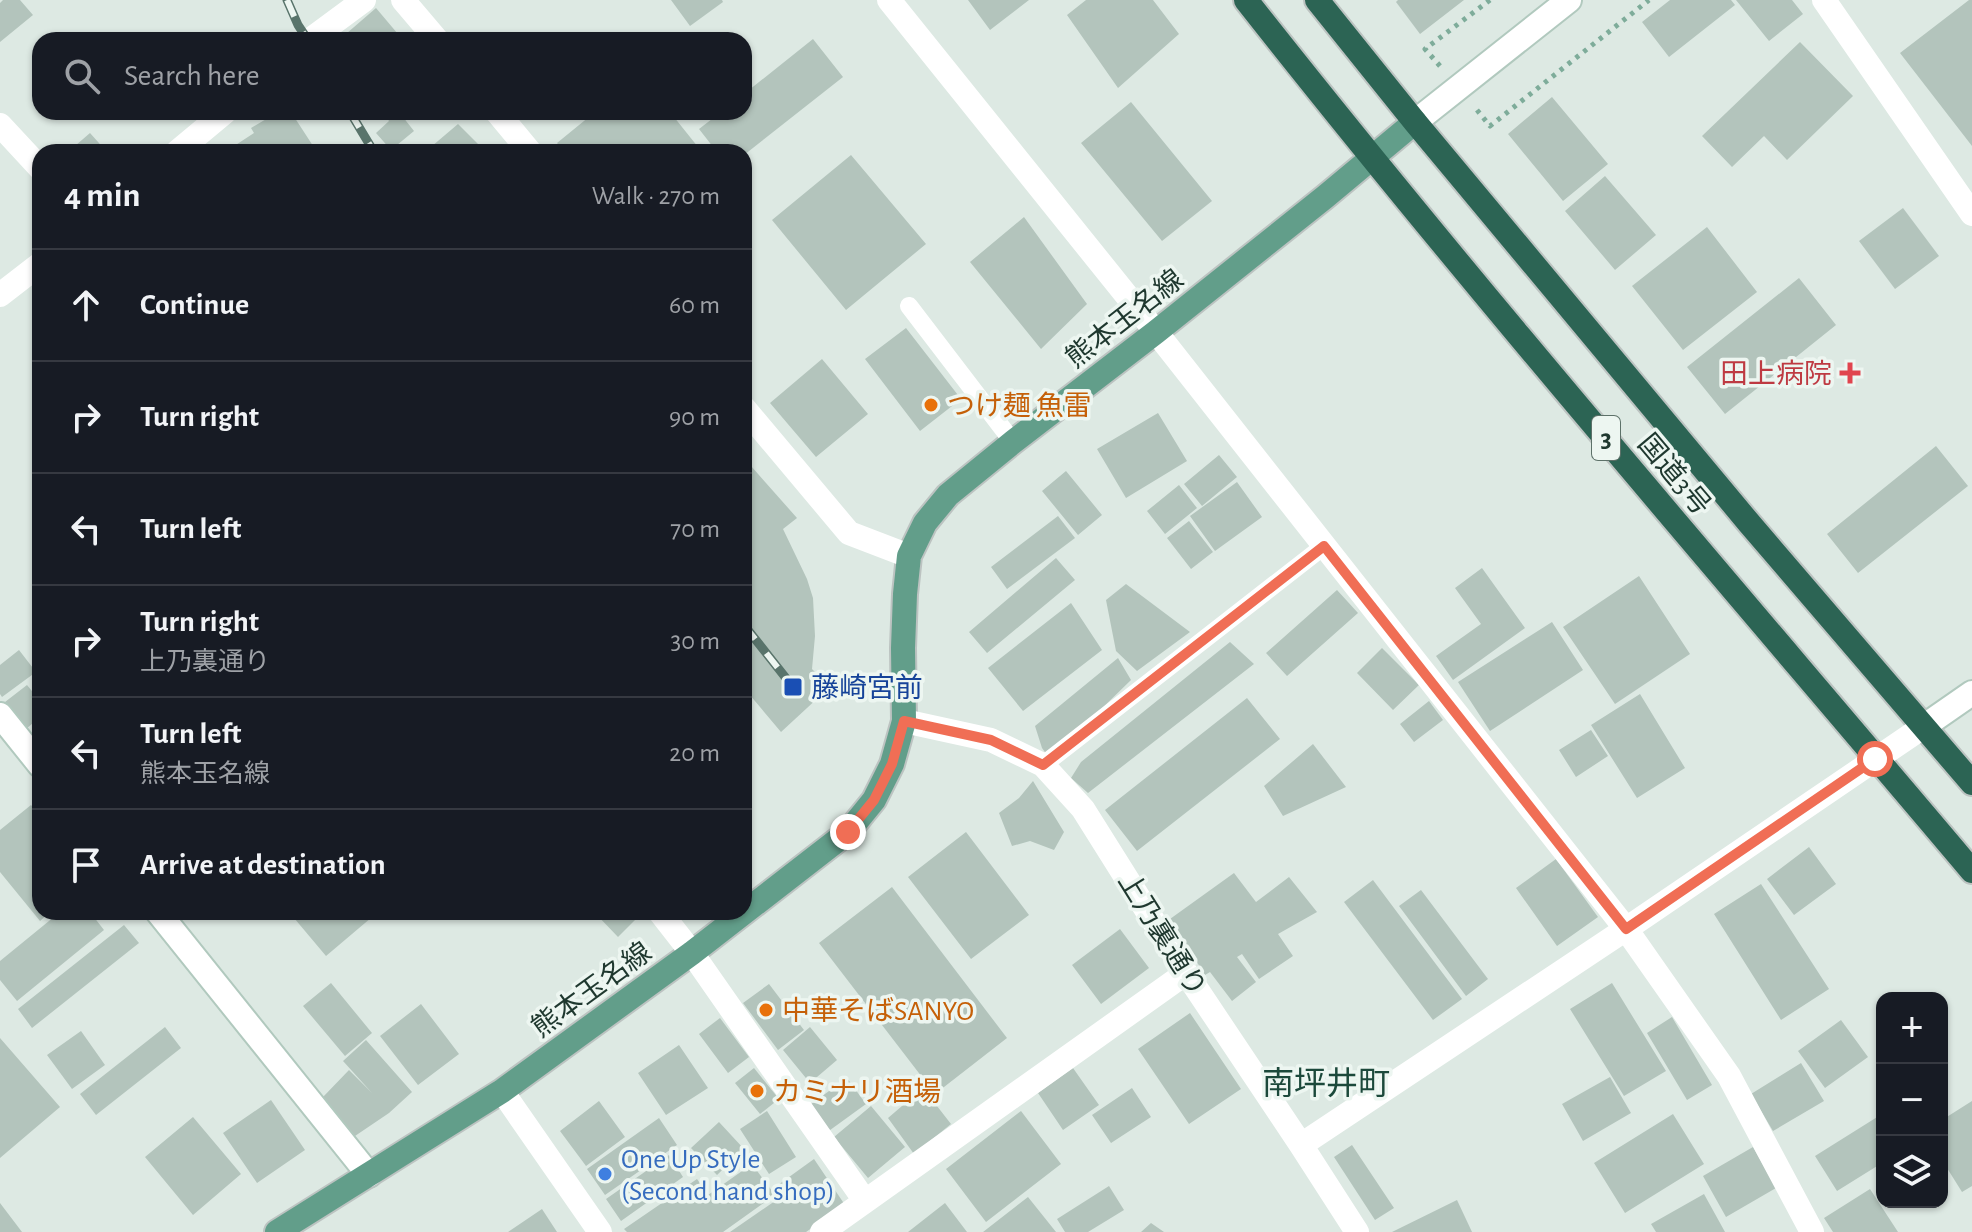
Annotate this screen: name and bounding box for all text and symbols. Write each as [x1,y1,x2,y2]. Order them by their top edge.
search box [32,32,752,120]
icon: search [60,54,104,98]
text: Search here [124,61,260,91]
text: 4 min [64,179,141,213]
text: Walk · 270 m [592,183,720,209]
street label: 熊本玉名線 [1060,264,1189,374]
icon: ahead [64,283,108,327]
text: Continue [140,290,249,320]
text: 60 m [669,292,720,318]
place label: 田上病院 [1720,359,1832,389]
marker: 田上病院 [1839,362,1861,384]
place label: つけ麺 魚雷 [947,391,1092,421]
icon: right [64,395,108,439]
marker: つけ麺 魚雷 [922,396,940,414]
text: Turn right [140,402,259,432]
text: 90 m [669,404,720,430]
road number: 3 [1592,416,1620,460]
street label: 国道3号 [1632,428,1716,521]
icon: left [64,507,108,551]
text: Turn left [140,514,241,544]
text: 70 m [670,516,720,542]
text: Turn right [140,607,259,637]
icon: right [64,619,108,663]
text: 30 m [670,628,720,654]
text: 上乃裏通り [140,649,270,675]
place label: 藤崎宮前 [811,673,923,703]
marker: 藤崎宮前 [782,676,804,698]
text: Turn left [140,719,241,749]
icon: left [64,731,108,775]
text: 20 m [669,740,720,766]
route start [1857,741,1893,777]
text: 熊本玉名線 [140,761,270,787]
route end [830,814,866,850]
icon: arrive [64,843,108,887]
text: Arrive at destination [140,850,386,880]
street label: 上乃裏通り [1112,867,1212,1002]
street label: 熊本玉名線 [526,937,657,1043]
map controls [1876,992,1948,1208]
button: + [1876,992,1948,1064]
place label: 中華そばSANYO [782,996,974,1026]
marker: 中華そばSANYO [757,1001,775,1019]
button: − [1876,1064,1948,1136]
district label: 南坪井町 [1262,1066,1390,1100]
place label: カミナリ酒場 [773,1077,941,1107]
marker: カミナリ酒場 [748,1082,766,1100]
button: layers [1876,1136,1948,1208]
place label: One Up Style (Second hand shop) [621,1146,835,1206]
marker: One Up Style (Second hand shop) [596,1165,614,1183]

